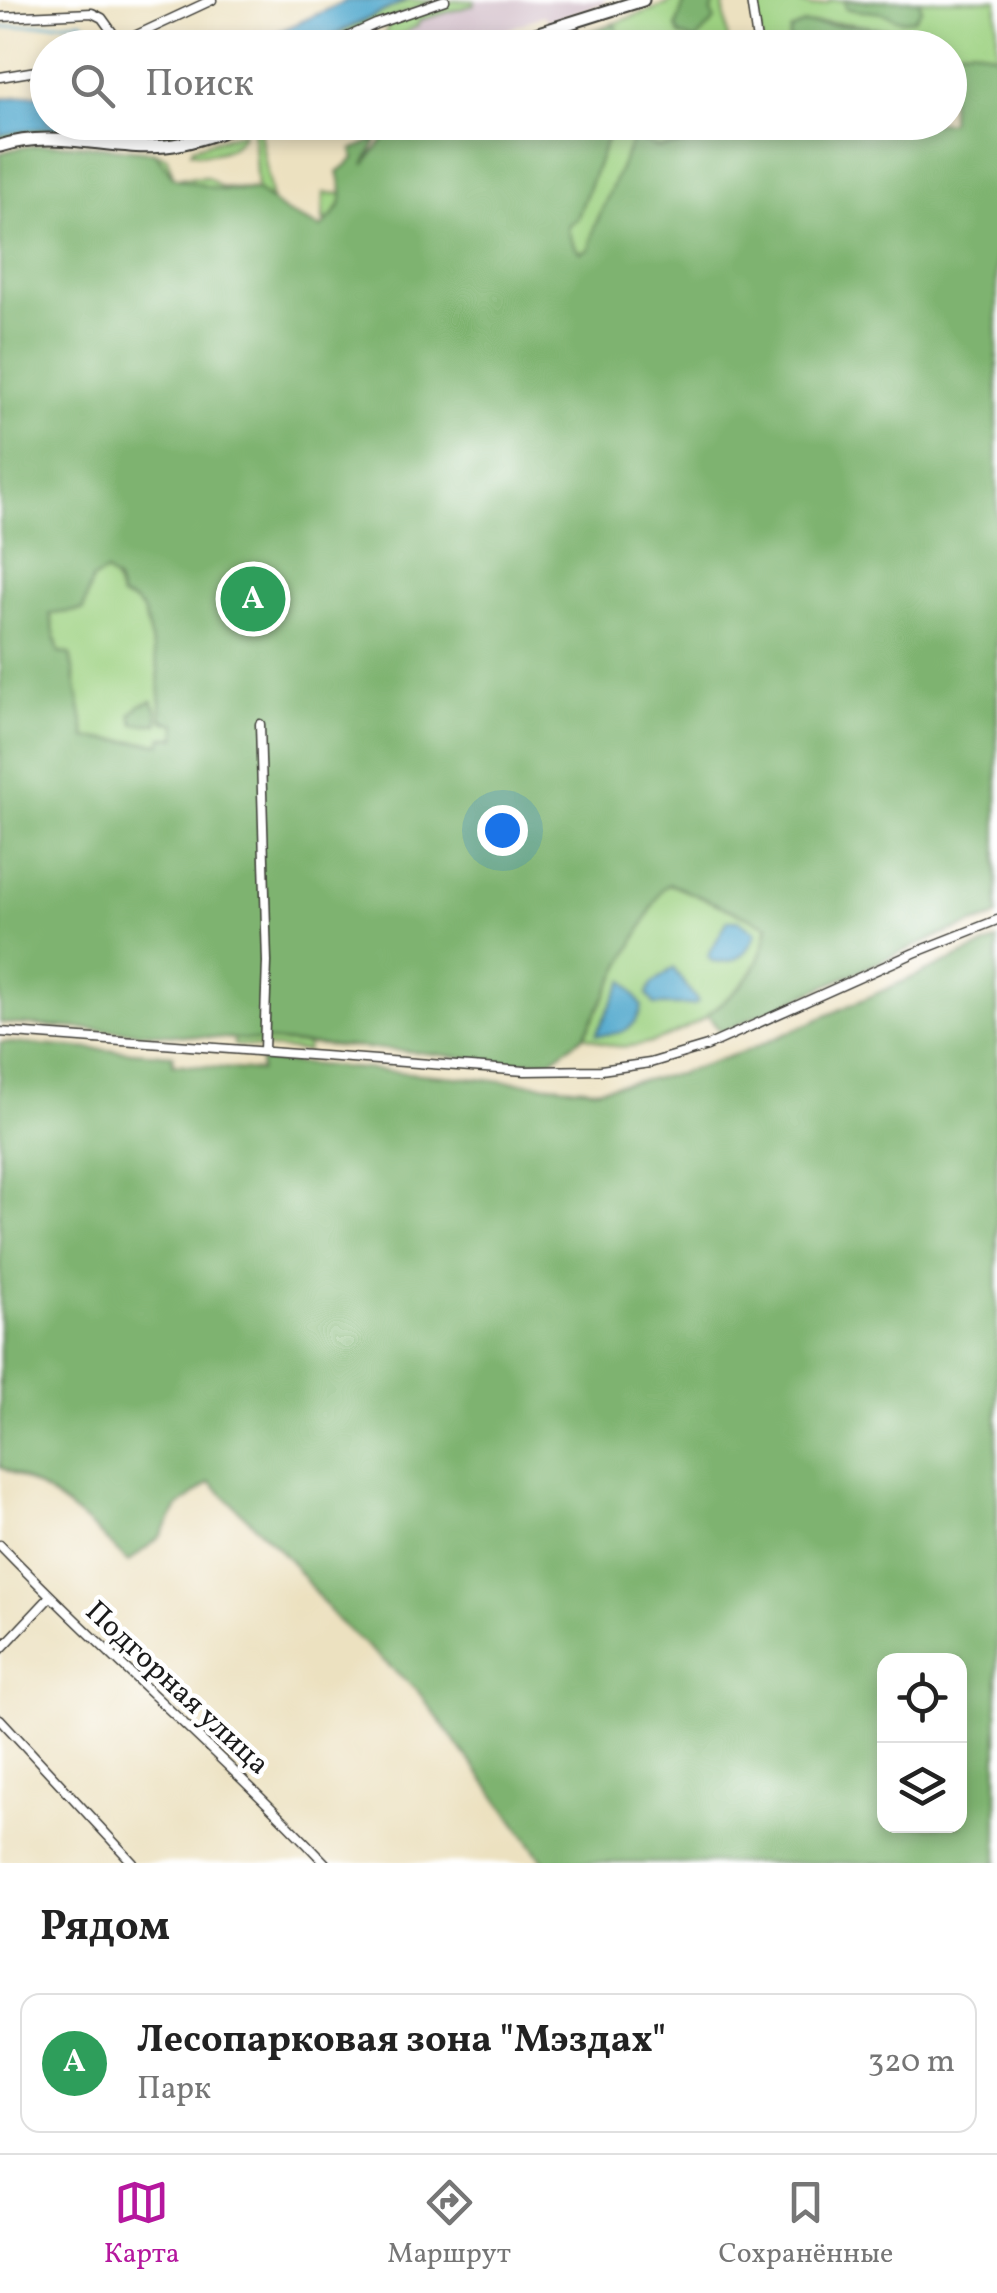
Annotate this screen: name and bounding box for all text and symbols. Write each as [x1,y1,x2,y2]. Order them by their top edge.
search box [30,30,967,140]
icon: search [65,58,120,113]
text: Поиск [145,59,254,112]
pin: A [220,562,286,636]
your location [477,805,528,856]
street label: Подгорная улица [75,1592,278,1785]
map controls [877,1653,967,1833]
button: locate [877,1653,967,1743]
button: layers [877,1743,967,1833]
text: Рядом [40,1899,170,1958]
text: Лесопарковая зона "Мэздах" [137,2015,666,2068]
text: A [63,2041,86,2085]
text: 320 m [868,2041,955,2085]
text: Парк [137,2068,211,2112]
tab: Карта [104,2175,180,2274]
tab: Маршрут [387,2175,511,2274]
tab: Сохранённые [719,2175,893,2274]

